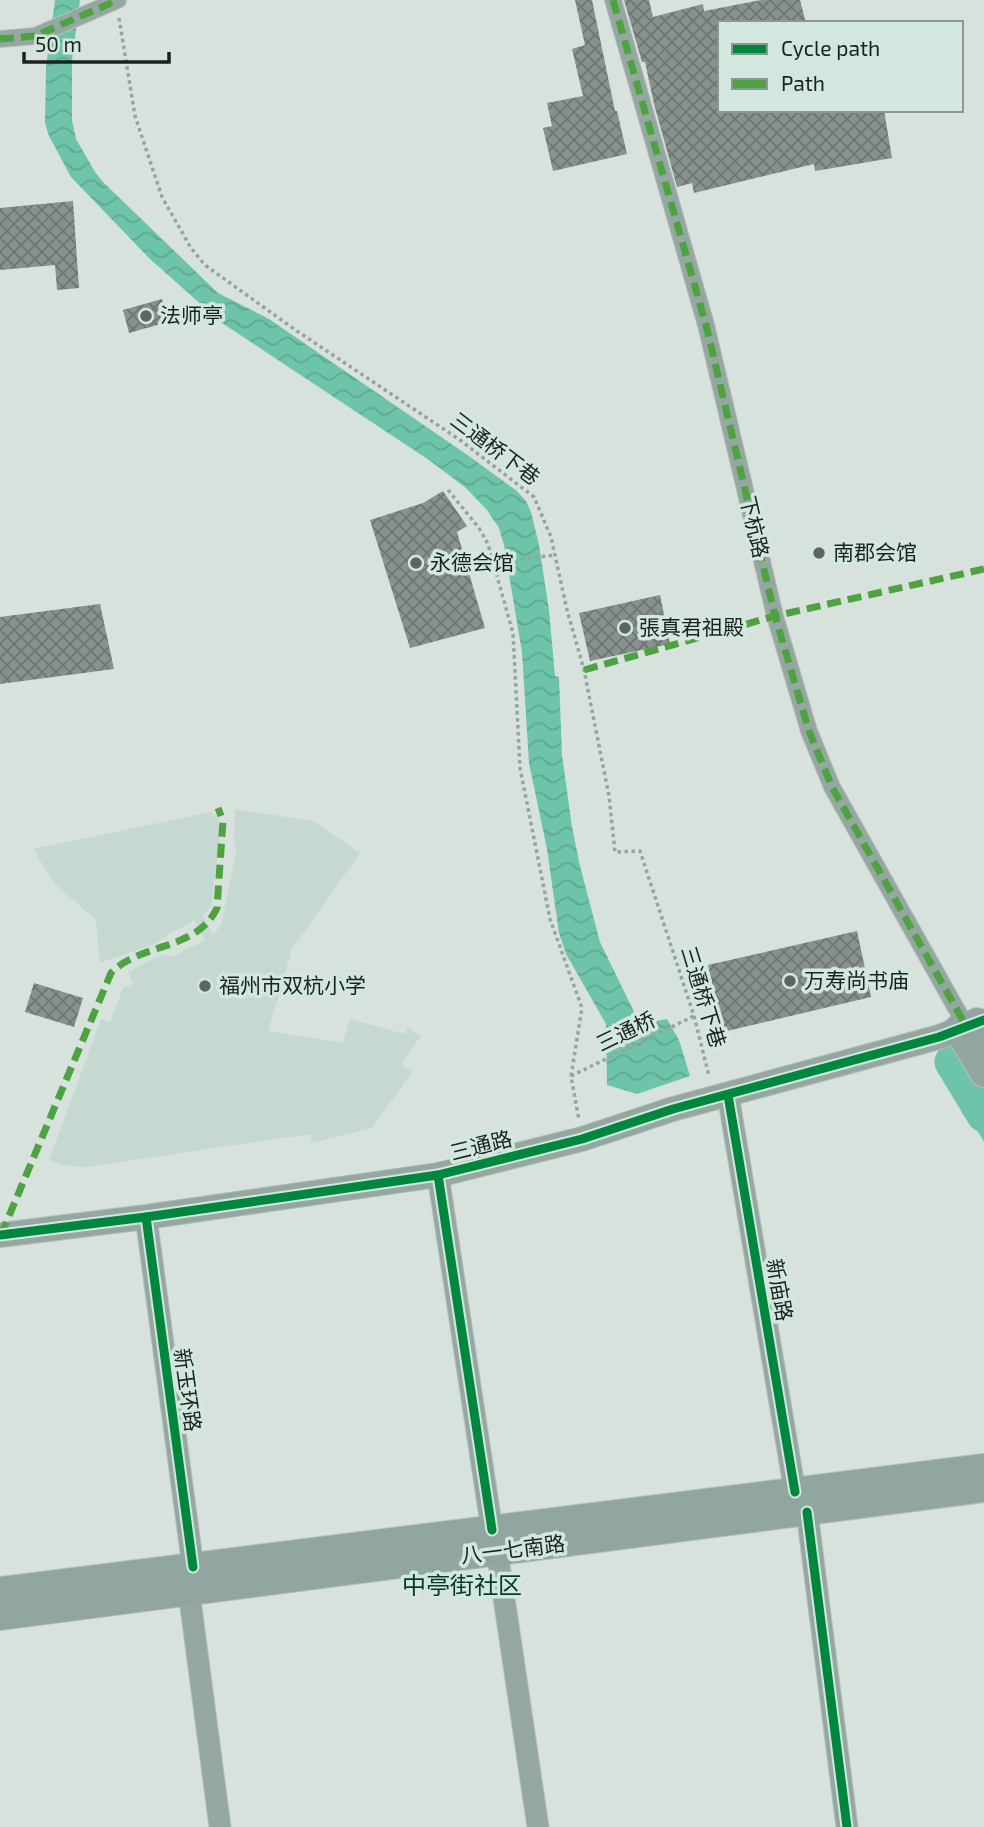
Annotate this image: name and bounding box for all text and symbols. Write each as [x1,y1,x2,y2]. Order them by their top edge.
scale bar [24,21,170,65]
legend [718,21,963,112]
text: 50 m [35,31,82,56]
text: Cycle path [781,35,880,60]
text: Path [781,70,825,95]
place label: 法师亭 [160,302,223,327]
marker: 法师亭 [138,308,154,324]
street label: 三通桥下巷 [446,406,545,489]
street label: 下杭路 [736,493,775,560]
place label: 南郡会馆 [833,539,917,564]
marker: 南郡会馆 [811,545,827,561]
place label: 永德会馆 [430,549,514,574]
marker: 永德会馆 [408,555,424,571]
place label: 張真君祖殿 [639,614,744,639]
marker: 張真君祖殿 [617,620,633,636]
street label: 三通桥下巷 [677,943,732,1050]
place label: 万寿尚书庙 [804,967,909,992]
place label: 福州市双杭小学 [219,972,366,997]
marker: 万寿尚书庙 [782,973,798,989]
marker: 福州市双杭小学 [197,978,213,994]
street label: 三通桥 [592,1006,659,1056]
street label: 三通路 [447,1125,514,1164]
street label: 新庙路 [763,1257,798,1323]
street label: 新玉环路 [170,1346,207,1433]
street label: 八一七南路 [459,1530,566,1567]
district label: 中亭街社区 [402,1570,522,1599]

